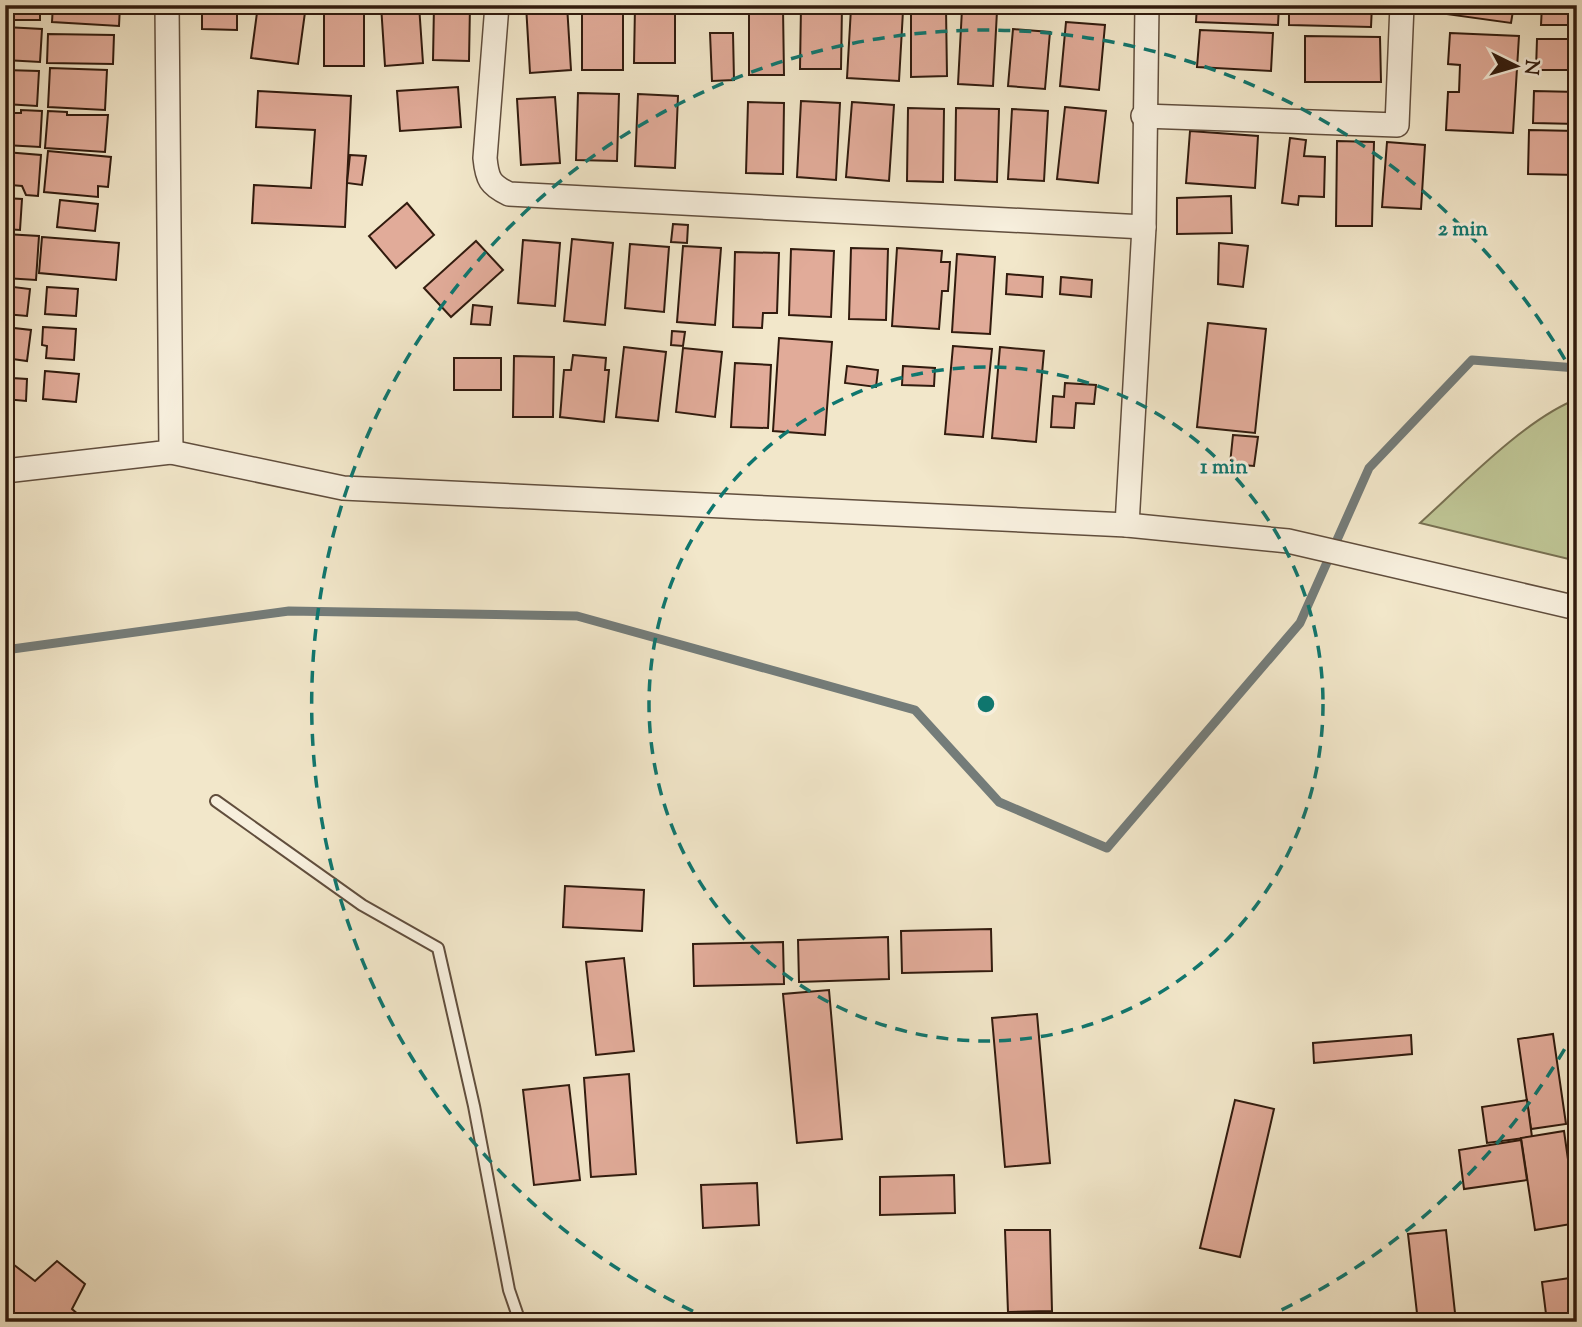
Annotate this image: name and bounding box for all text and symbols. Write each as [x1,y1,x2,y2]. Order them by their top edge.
north arrow [1480,32,1550,102]
text: N [1516,59,1545,76]
text: 2 min [1438,215,1489,245]
text: 1 min [1200,453,1248,483]
centre of rings [974,692,998,716]

